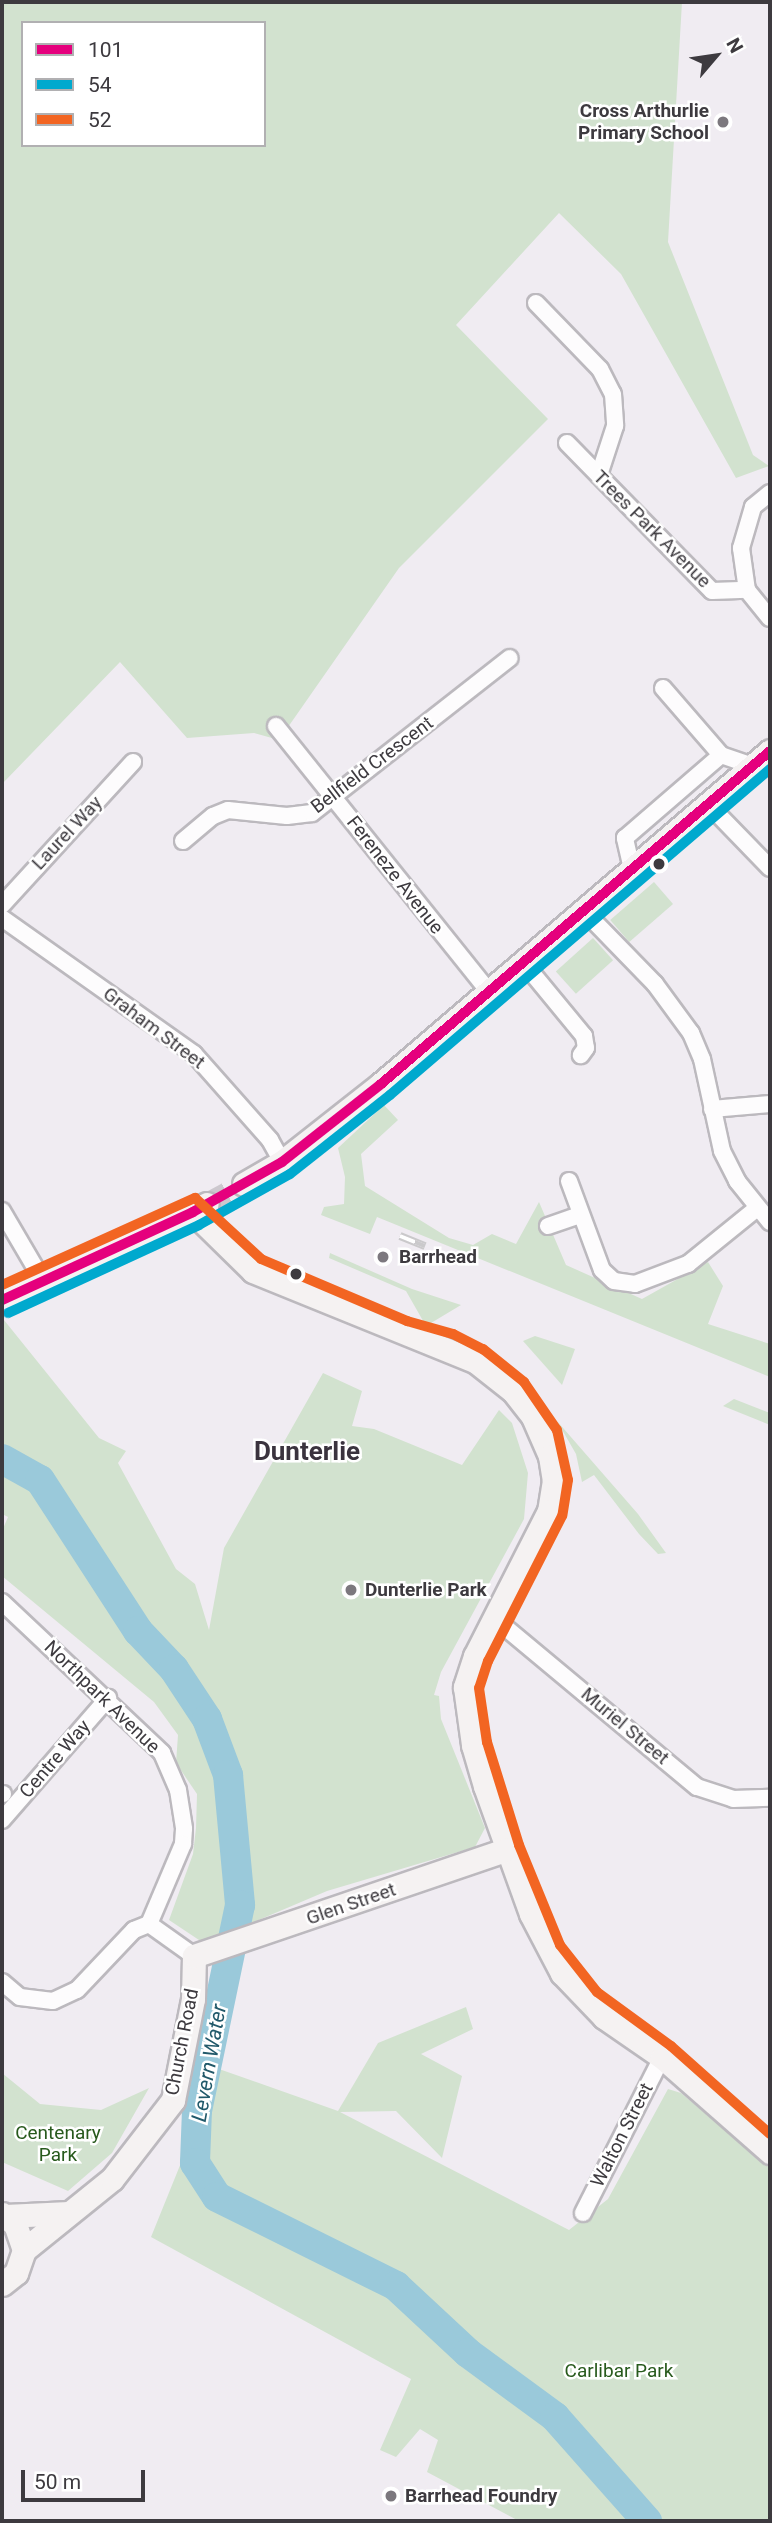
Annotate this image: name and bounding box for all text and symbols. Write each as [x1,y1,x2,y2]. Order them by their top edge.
legend [21,21,266,147]
north arrow [681,21,751,91]
text: N [721,34,748,57]
text: 101 [88,38,123,62]
text: 54 [88,73,112,97]
place label: Cross Arthurlie Primary School [578,100,709,144]
text: 52 [88,108,112,132]
marker: Cross Arthurlie Primary School [715,114,731,130]
street label: Trees Park Avenue [589,466,715,592]
street label: Bellfield Crescent [306,712,438,818]
street label: Laurel Way [27,791,107,875]
street label: Fereneze Avenue [342,811,448,939]
unlabelled marker [652,857,666,871]
street label: Graham Street [99,982,209,1074]
place label: Barrhead [399,1246,477,1268]
marker: Barrhead [373,1247,393,1267]
unlabelled marker [289,1267,303,1281]
district label: Dunterlie [254,1436,360,1468]
place label: Dunterlie Park [365,1579,487,1601]
marker: Dunterlie Park [343,1582,359,1598]
street label: Northpark Avenue [39,1636,165,1758]
street label: Muriel Street [576,1683,674,1769]
street label: Centre Way [15,1715,95,1803]
street label: Glen Street [303,1878,399,1930]
street label: Church Road [160,1987,204,2097]
water label: Levern Water [186,2002,232,2124]
street label: Walton Street [586,2079,658,2191]
park label: Centenary Park [15,2122,101,2166]
park label: Carlibar Park [565,2360,673,2382]
scale bar [24,2456,149,2500]
text: 50 m [34,2470,81,2494]
place label: Barrhead Foundry [405,2485,557,2507]
marker: Barrhead Foundry [383,2488,399,2504]

